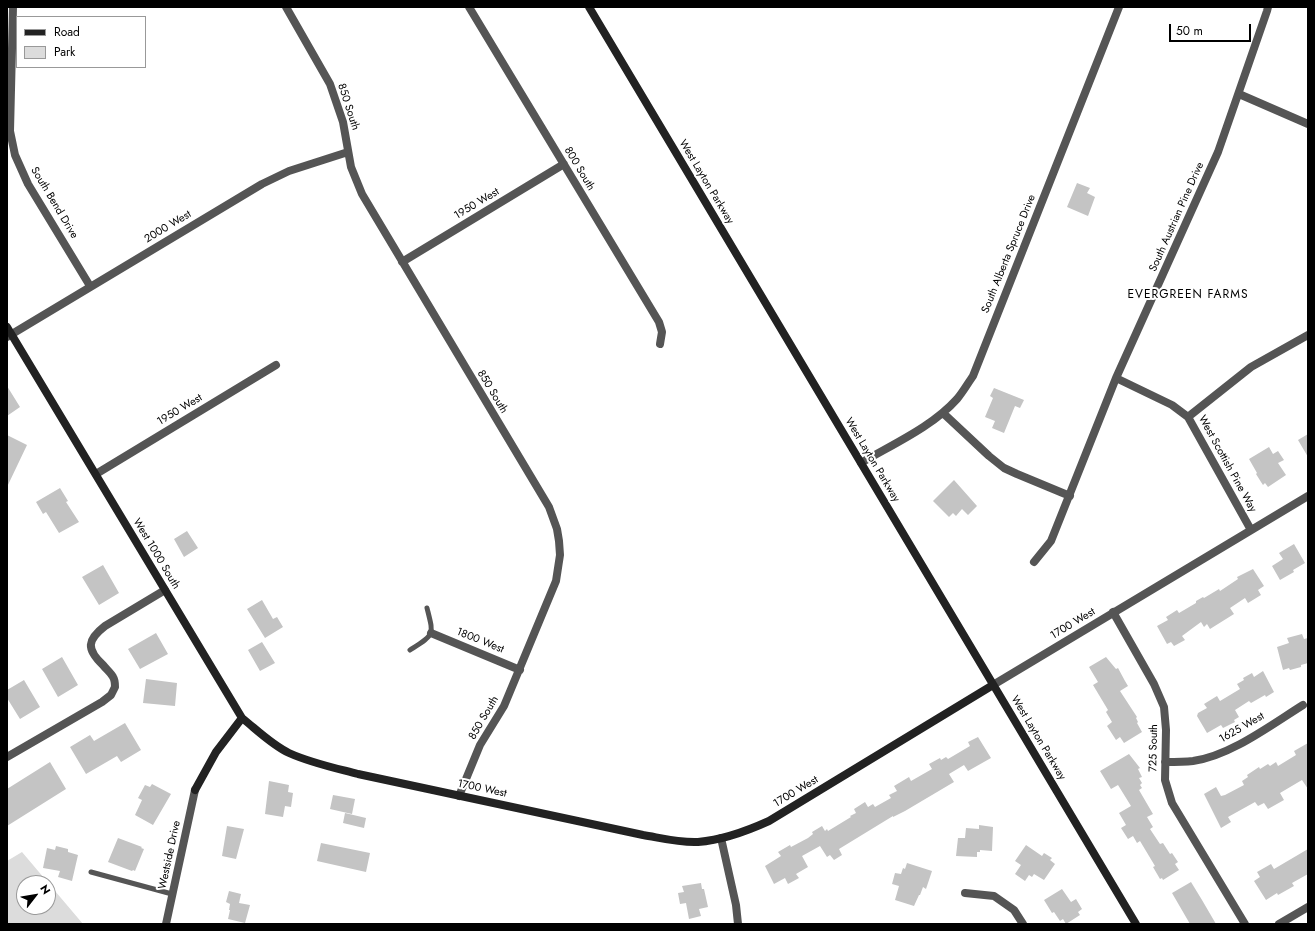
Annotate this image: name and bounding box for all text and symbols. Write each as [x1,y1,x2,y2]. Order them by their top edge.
legend [16,16,146,68]
scale bar [1171,16,1253,42]
text: 50 m [1176,22,1203,40]
text: Road [54,23,80,41]
text: Park [54,43,75,61]
street label: 850 South [334,82,362,132]
street label: West Layton Parkway [676,137,736,227]
street label: 800 South [561,145,597,193]
street label: South Austrian Pine Drive [1147,160,1207,274]
street label: South Bend Drive [27,165,81,241]
street label: 1950 West [452,185,502,223]
street label: South Alberta Spruce Drive [979,193,1039,315]
street label: 2000 West [142,208,194,246]
district label: EVERGREEN FARMS [1127,288,1249,302]
street label: 850 South [474,368,510,416]
street label: 1950 West [155,391,205,429]
street label: West Scottish Pine Way [1195,413,1259,515]
street label: West Layton Parkway [842,415,902,505]
street label: West 1000 South [130,516,182,592]
street label: 1700 West [1048,605,1098,643]
street label: 1800 West [454,625,506,657]
street label: West Layton Parkway [1008,693,1068,783]
street label: 850 South [466,694,502,742]
street label: 1625 West [1217,710,1267,746]
street label: 725 South [1147,724,1161,772]
street label: 1700 West [771,773,821,811]
street label: 1700 West [456,777,508,801]
street label: Westside Drive [156,820,184,890]
north arrow [16,875,56,915]
text: N [36,881,55,897]

